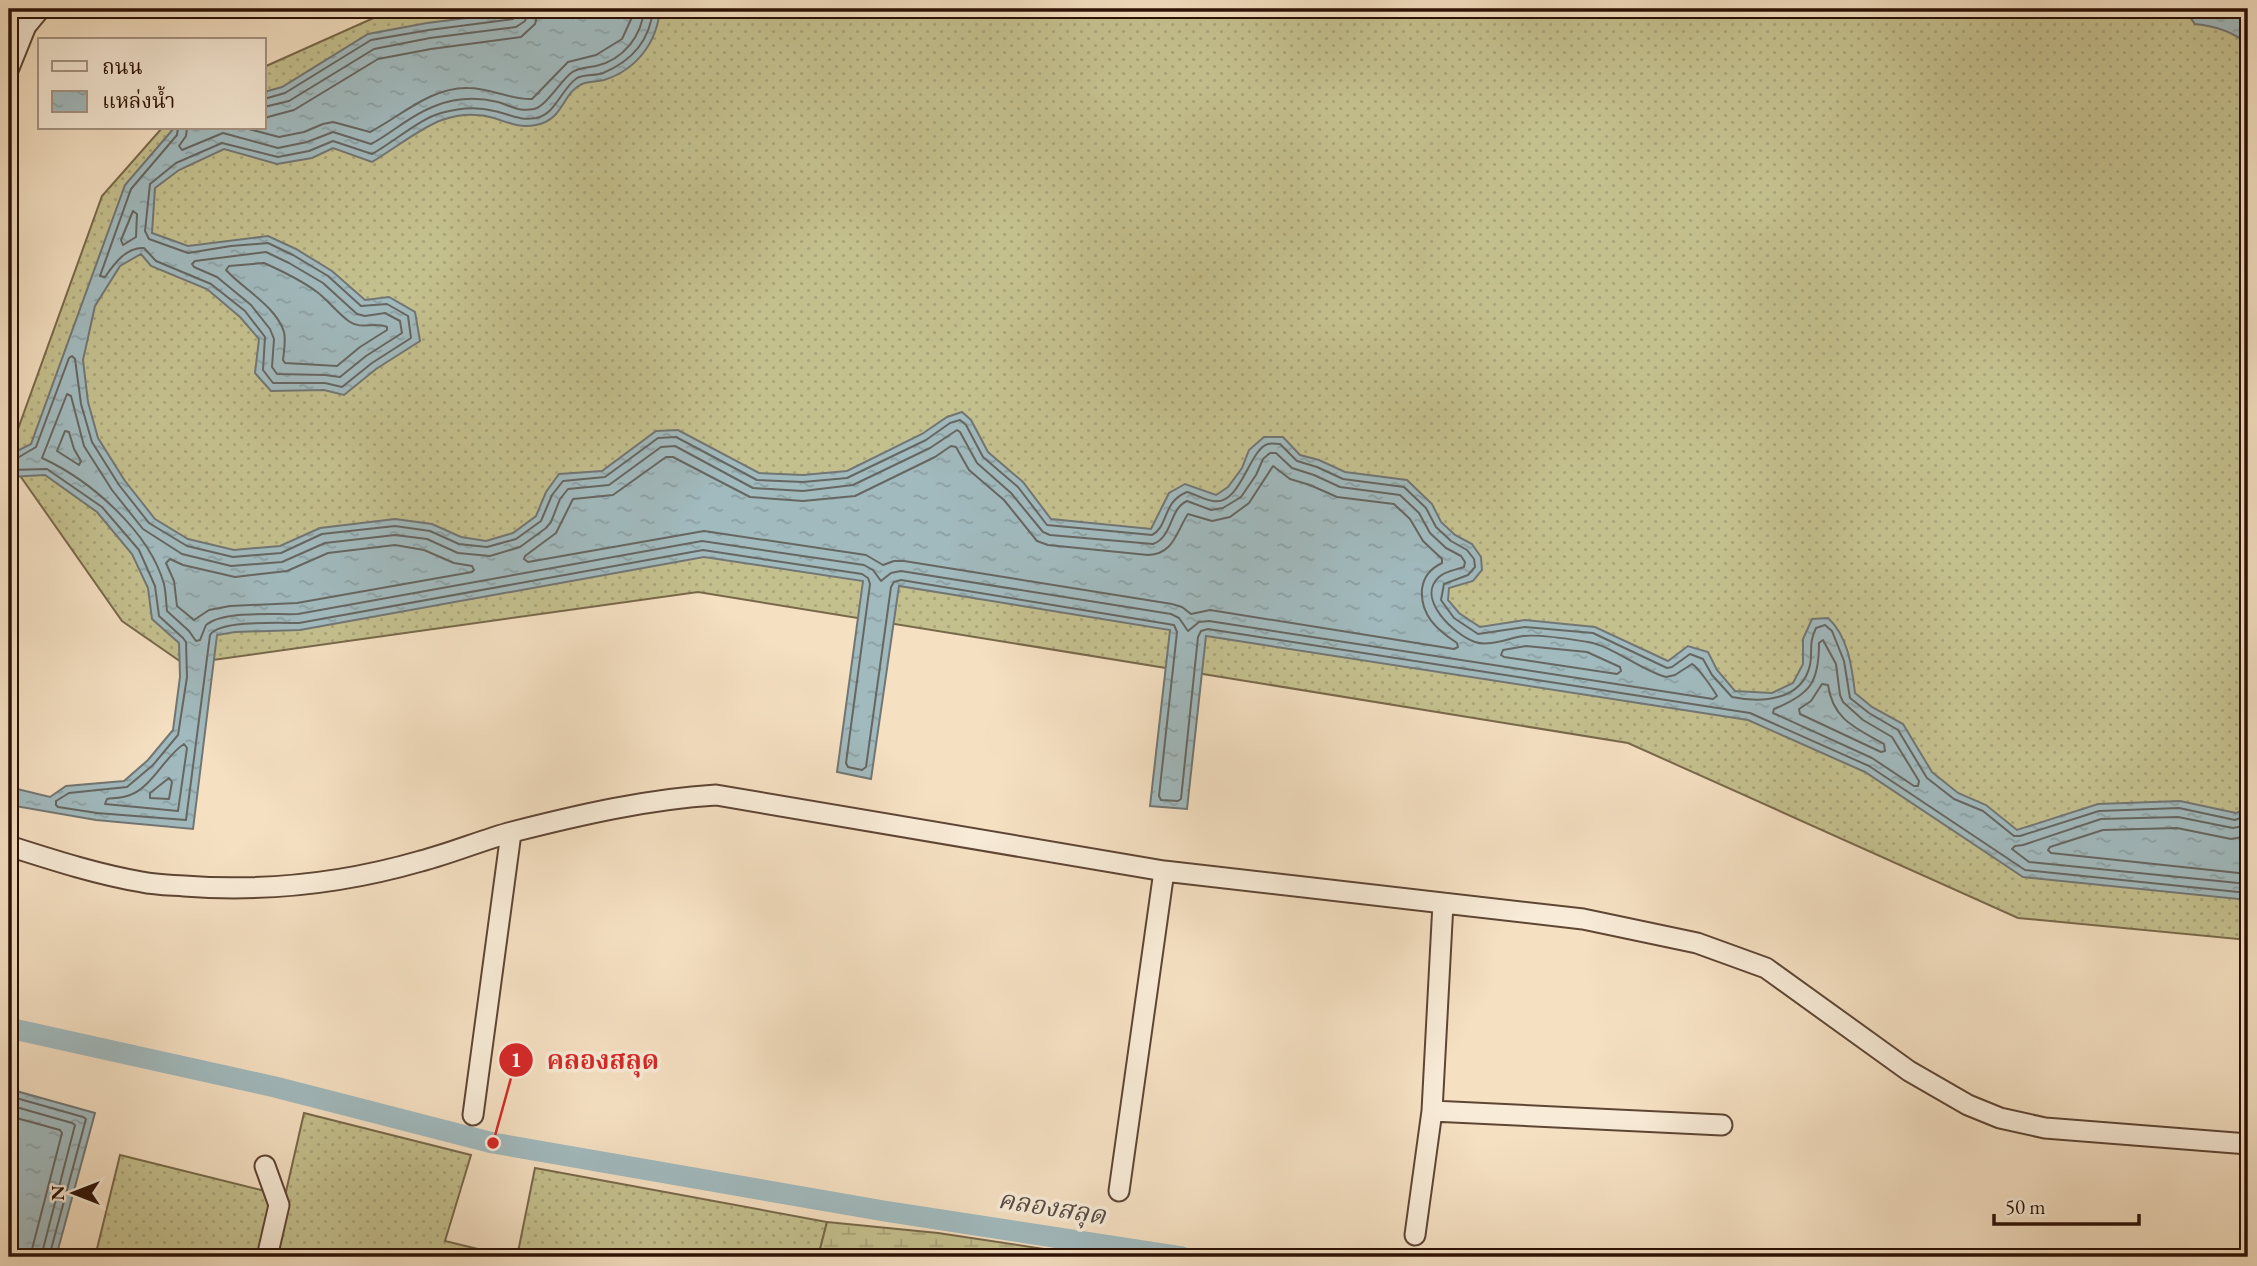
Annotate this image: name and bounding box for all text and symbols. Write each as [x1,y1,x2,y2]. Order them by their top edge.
legend [38,38,266,130]
text: ถนน [102,53,143,80]
text: แหล่งน้ำ [102,85,175,114]
callout: คลองสลุด [498,1036,673,1083]
text: คลองสลุด [547,1043,659,1078]
text: 1 [510,1046,522,1073]
north arrow [38,1158,108,1228]
water label: คลองสลุด [996,1182,1110,1232]
scale bar [1994,1182,2140,1226]
text: N [45,1185,70,1201]
text: 50 m [2005,1193,2046,1220]

